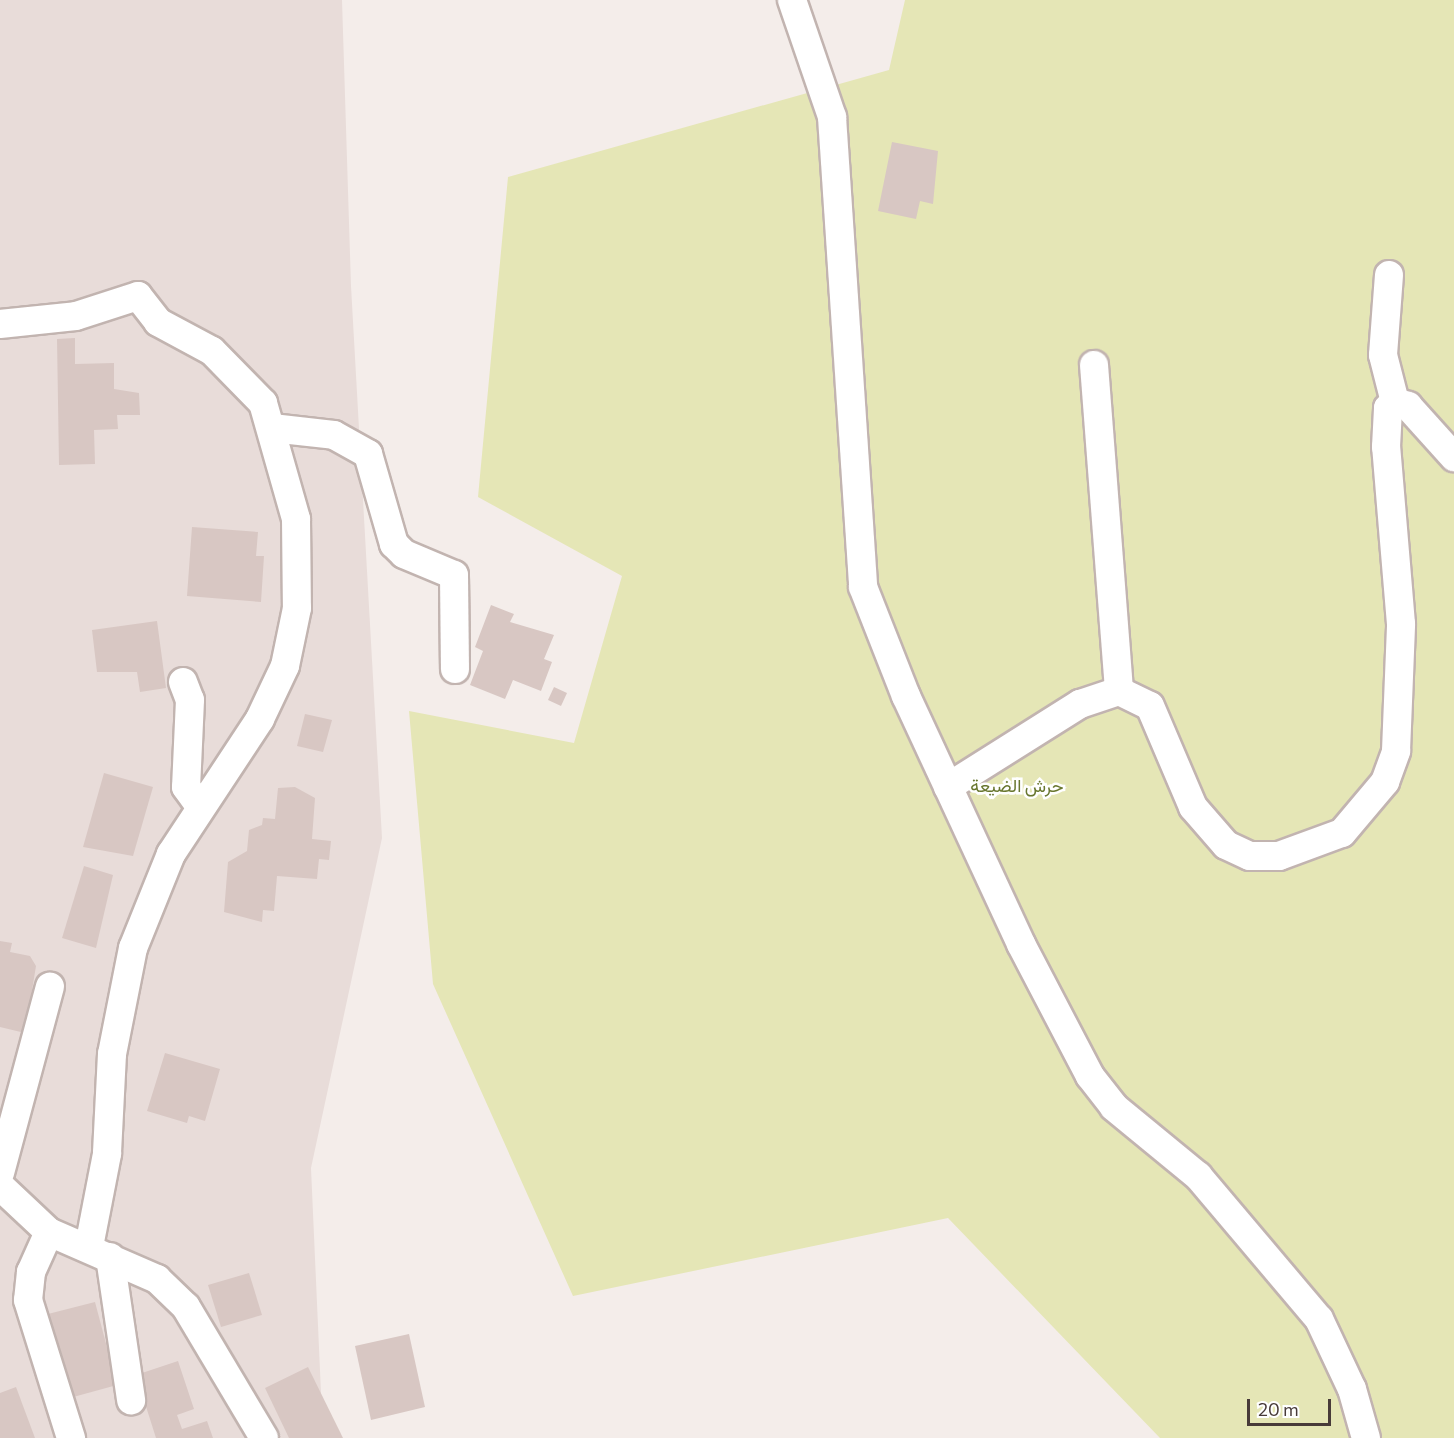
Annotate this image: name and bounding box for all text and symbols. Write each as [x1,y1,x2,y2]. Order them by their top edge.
park label: حرش الضيعة [970,774,1064,796]
scale bar [1250,1387,1334,1425]
text: 20 m [1258,1398,1299,1420]

